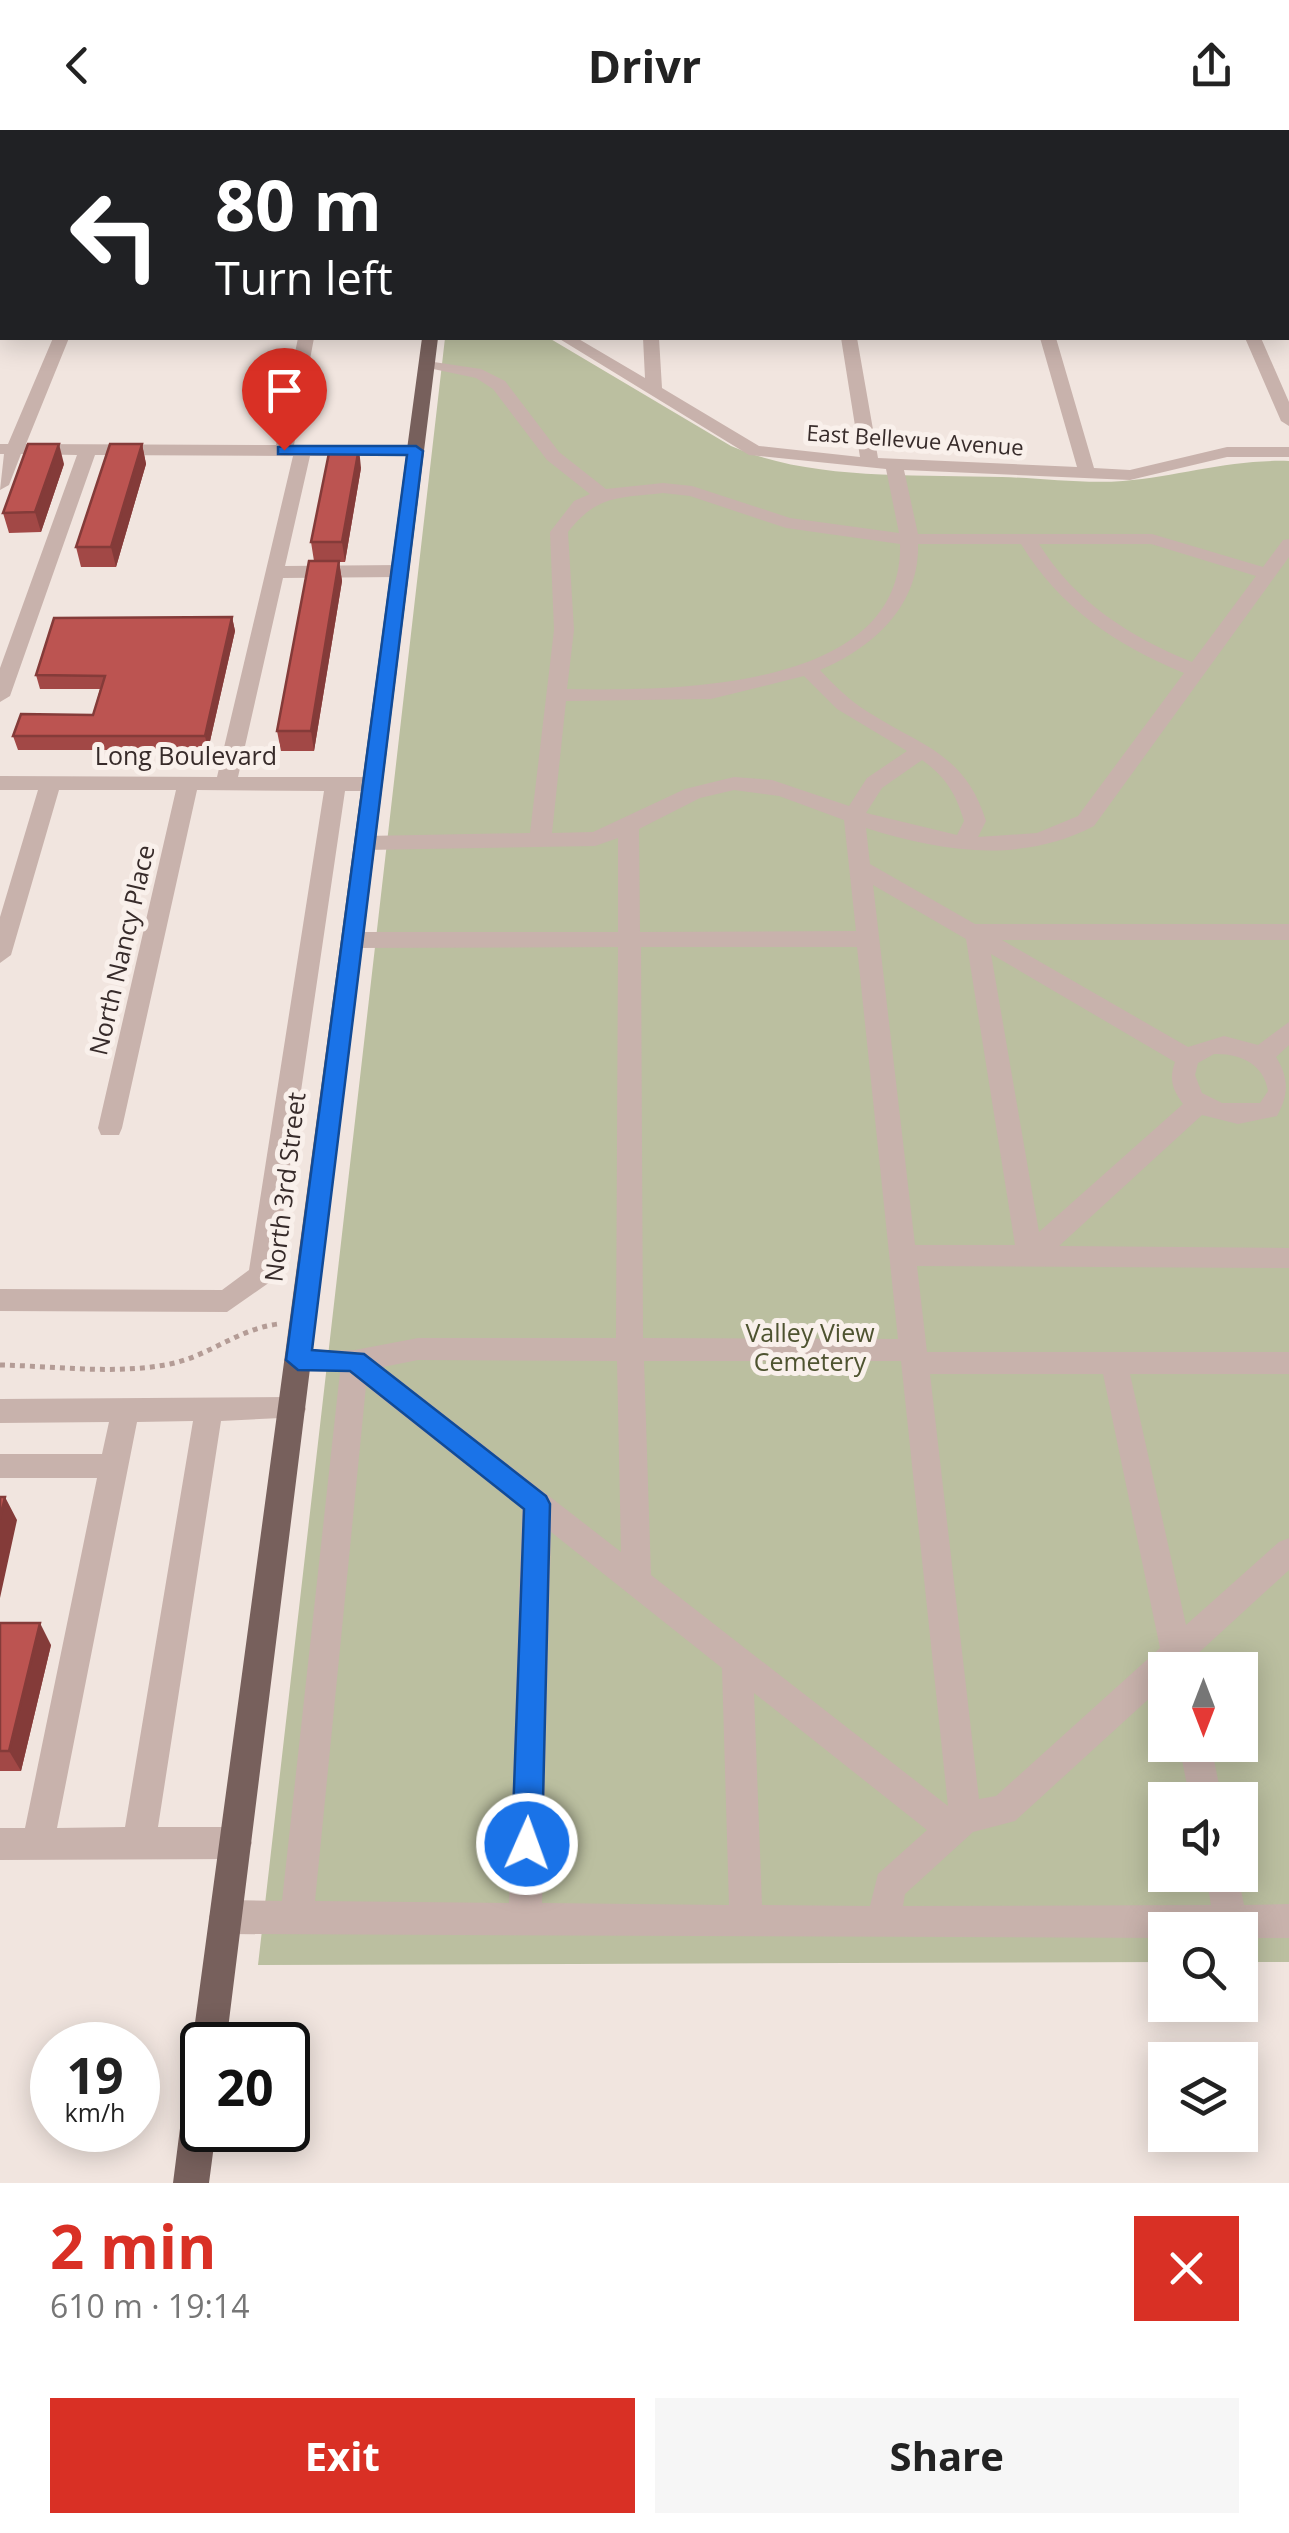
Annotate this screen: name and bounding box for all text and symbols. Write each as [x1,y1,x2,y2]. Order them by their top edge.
text: Drivr [588,35,701,96]
icon: back [50,38,105,93]
icon: share [1184,38,1239,93]
text: 80 m [215,156,382,252]
icon: left [50,170,180,300]
text: Turn left [215,247,393,308]
pin [242,348,327,451]
icon: arrive [257,363,312,418]
street label: East Bellevue Avenue [805,416,1025,462]
street label: Long Boulevard [95,738,277,772]
street label: North Nancy Place [80,841,162,1058]
street label: North 3rd Street [255,1090,313,1284]
park label: Valley View Cemetery [745,1315,875,1378]
north arrow [1148,1652,1258,1762]
map controls [1148,1652,1258,2152]
button: sound [1148,1782,1258,1892]
position arrow [475,1792,579,1896]
button: search [1148,1912,1258,2022]
speed limit sign: 20 [180,2022,310,2152]
text: 19 [66,2041,124,2109]
button: layers [1148,2042,1258,2152]
text: km/h [65,2095,125,2129]
text: 2 min [50,2205,217,2287]
button: close [1134,2216,1239,2321]
text: 610 m · 19:14 [50,2284,249,2327]
button: Exit [50,2398,635,2513]
button: Share [655,2398,1239,2513]

